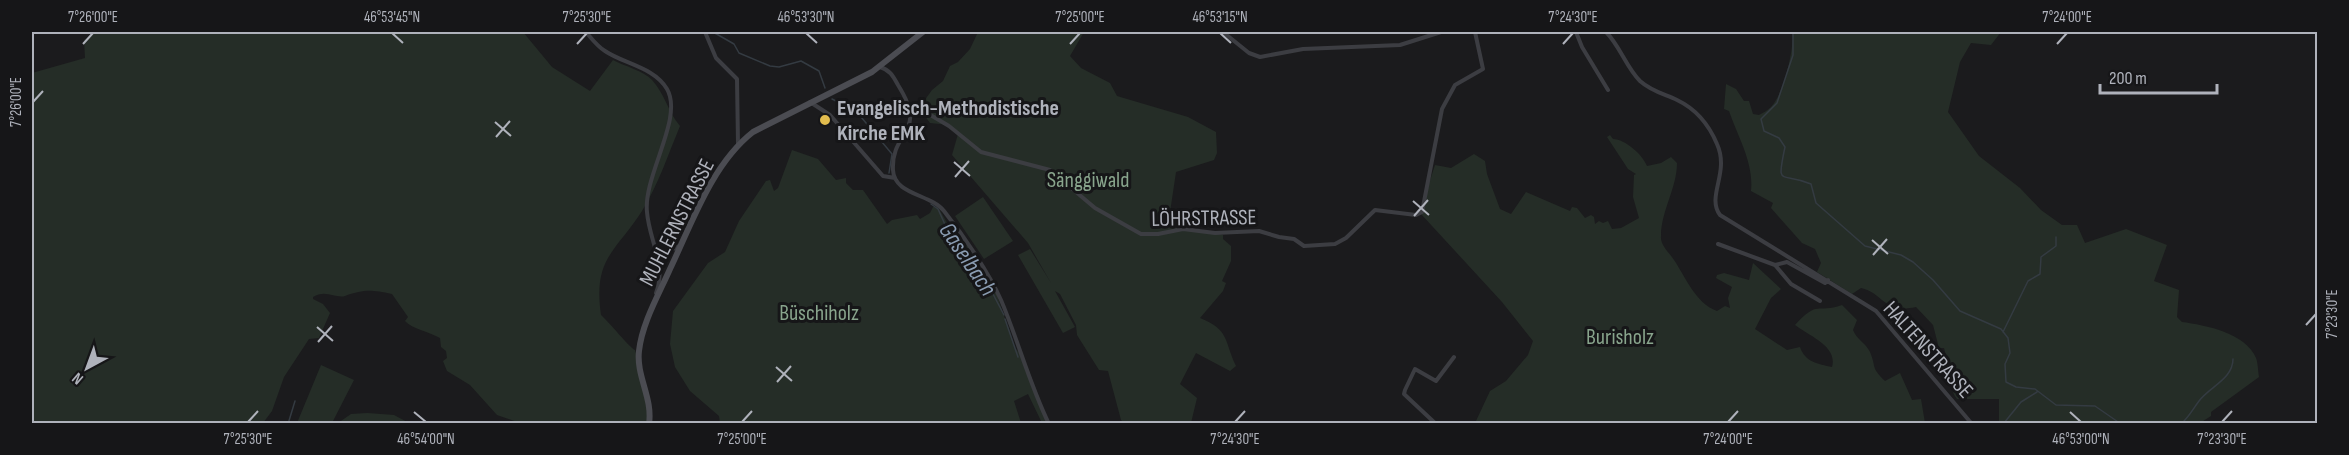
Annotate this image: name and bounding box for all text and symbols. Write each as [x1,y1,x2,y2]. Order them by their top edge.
text: 7°26'00"E [68,8,118,27]
text: 46°53'45"N [364,8,420,27]
text: 7°25'30"E [562,8,612,27]
text: 46°53'30"N [778,8,834,27]
text: 7°25'00"E [1055,8,1105,27]
text: 46°53'15"N [1192,8,1248,27]
text: 7°24'30"E [1548,8,1598,27]
text: 7°24'00"E [2042,8,2092,27]
scale bar [2100,57,2217,95]
text: 200 m [2109,68,2147,89]
text: 7°26'00"E [7,77,26,127]
place label: Evangelisch-Methodistische Kirche EMK [837,95,1059,147]
marker: Evangelisch-Methodistische Kirche EMK [818,113,832,127]
street label: MUHLERNSTRASSE [634,155,721,291]
park label: Sänggiwald [1047,167,1129,194]
street label: LÖHRSTRASSE [1151,204,1257,233]
water label: Gaselbach [932,217,1003,302]
text: 7°23'30"E [2323,289,2342,339]
street label: HALTENSTRASSE [1877,296,1979,404]
park label: Büschiholz [779,300,859,327]
park label: Burisholz [1586,324,1654,351]
north arrow [57,338,117,398]
text: N [69,368,88,388]
text: 7°25'30"E [223,430,273,449]
text: 46°54'00"N [397,430,455,449]
text: 7°25'00"E [717,430,767,449]
text: 7°24'30"E [1210,430,1260,449]
text: 7°24'00"E [1703,430,1753,449]
text: 46°53'00"N [2052,430,2110,449]
text: 7°23'30"E [2197,430,2247,449]

